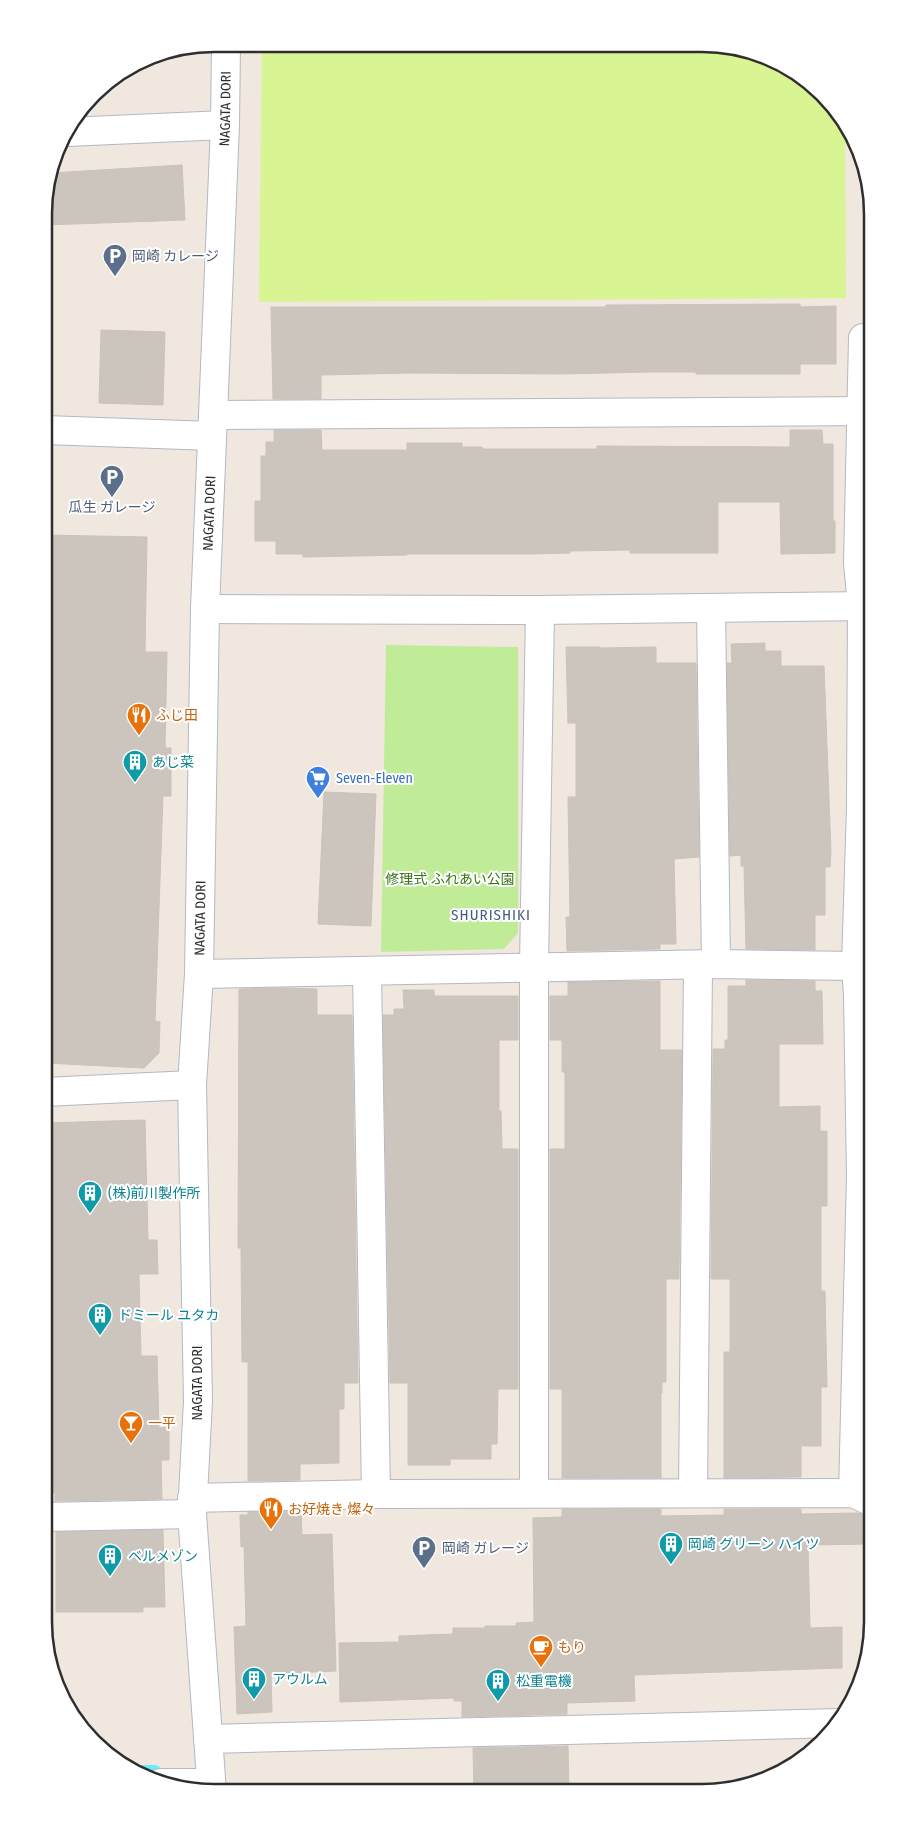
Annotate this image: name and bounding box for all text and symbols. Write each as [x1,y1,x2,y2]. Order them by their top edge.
street label: NAGATA DORI [216,71,234,147]
parking icon: 岡崎 カレージ [102,243,128,277]
place label: 岡崎 カレージ [132,248,219,265]
parking icon: 瓜生 ガレージ [99,464,125,498]
street label: NAGATA DORI [199,475,219,551]
place label: 瓜生 ガレージ [68,499,156,516]
restaurant icon: ふじ田 [126,702,152,736]
place label: ふじ田 [156,707,198,724]
building icon: あじ菜 [122,749,148,783]
place label: あじ菜 [152,754,194,771]
supermarket icon: Seven-Eleven [305,765,331,799]
place label: Seven-Eleven [336,770,413,787]
park label: 修理式 ふれあい公園 [385,871,515,888]
street label: NAGATA DORI [191,880,209,956]
district label: SHURISHIKI [451,906,531,924]
building icon: (株)前川製作所 [77,1180,103,1214]
place label: (株)前川製作所 [108,1185,200,1202]
building icon: ドミール ユタカ [87,1302,113,1336]
place label: ドミール ユタカ [118,1307,219,1324]
street label: NAGATA DORI [189,1345,206,1421]
bar icon: 一平 [118,1410,144,1444]
place label: 一平 [148,1415,176,1432]
restaurant icon: お好焼き 燦々 [258,1496,284,1530]
place label: お好焼き 燦々 [288,1501,375,1518]
building icon: 岡崎 グリーン ハイツ [658,1531,684,1565]
parking icon: 岡崎 ガレージ [411,1535,437,1569]
place label: 岡崎 グリーン ハイツ [688,1536,820,1553]
place label: 岡崎 ガレージ [442,1540,529,1557]
building icon: ベルメゾン [97,1543,123,1577]
place label: ベルメゾン [128,1548,198,1565]
cafe icon: もり [528,1634,554,1668]
place label: もり [558,1639,586,1656]
building icon: アウルム [241,1666,267,1700]
building icon: 松重電機 [485,1668,511,1702]
place label: アウルム [272,1671,328,1688]
place label: 松重電機 [516,1673,572,1690]

